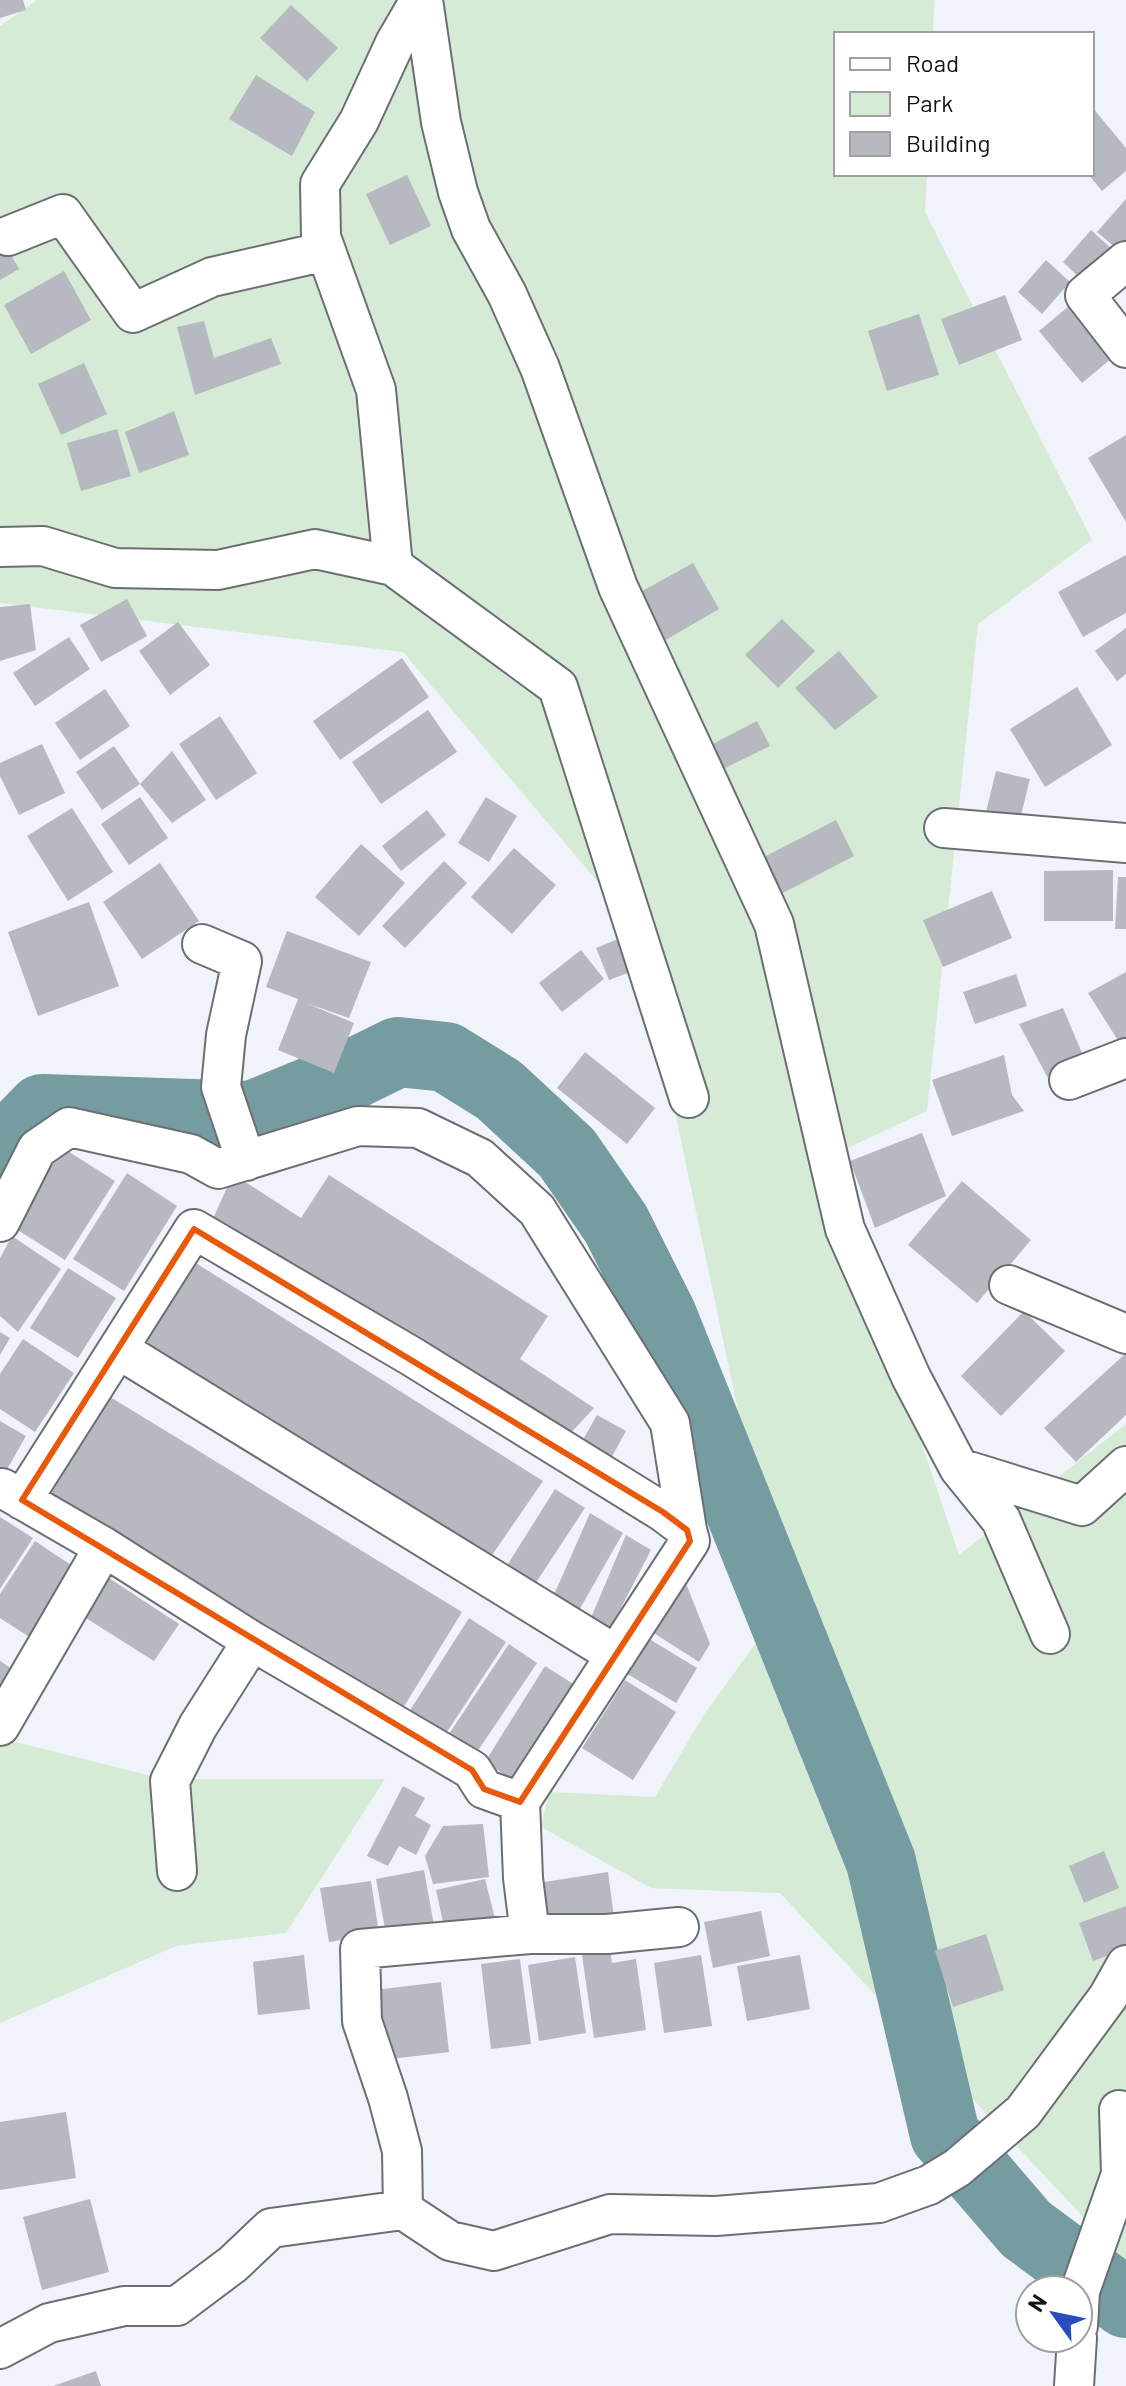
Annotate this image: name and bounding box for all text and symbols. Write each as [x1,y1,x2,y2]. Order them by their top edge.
legend [834,32,1094,176]
text: Road [906,48,959,77]
text: Park [906,88,953,117]
text: Building [906,128,990,157]
north arrow [1014,2274,1094,2354]
text: N [1021,2289,1051,2316]

